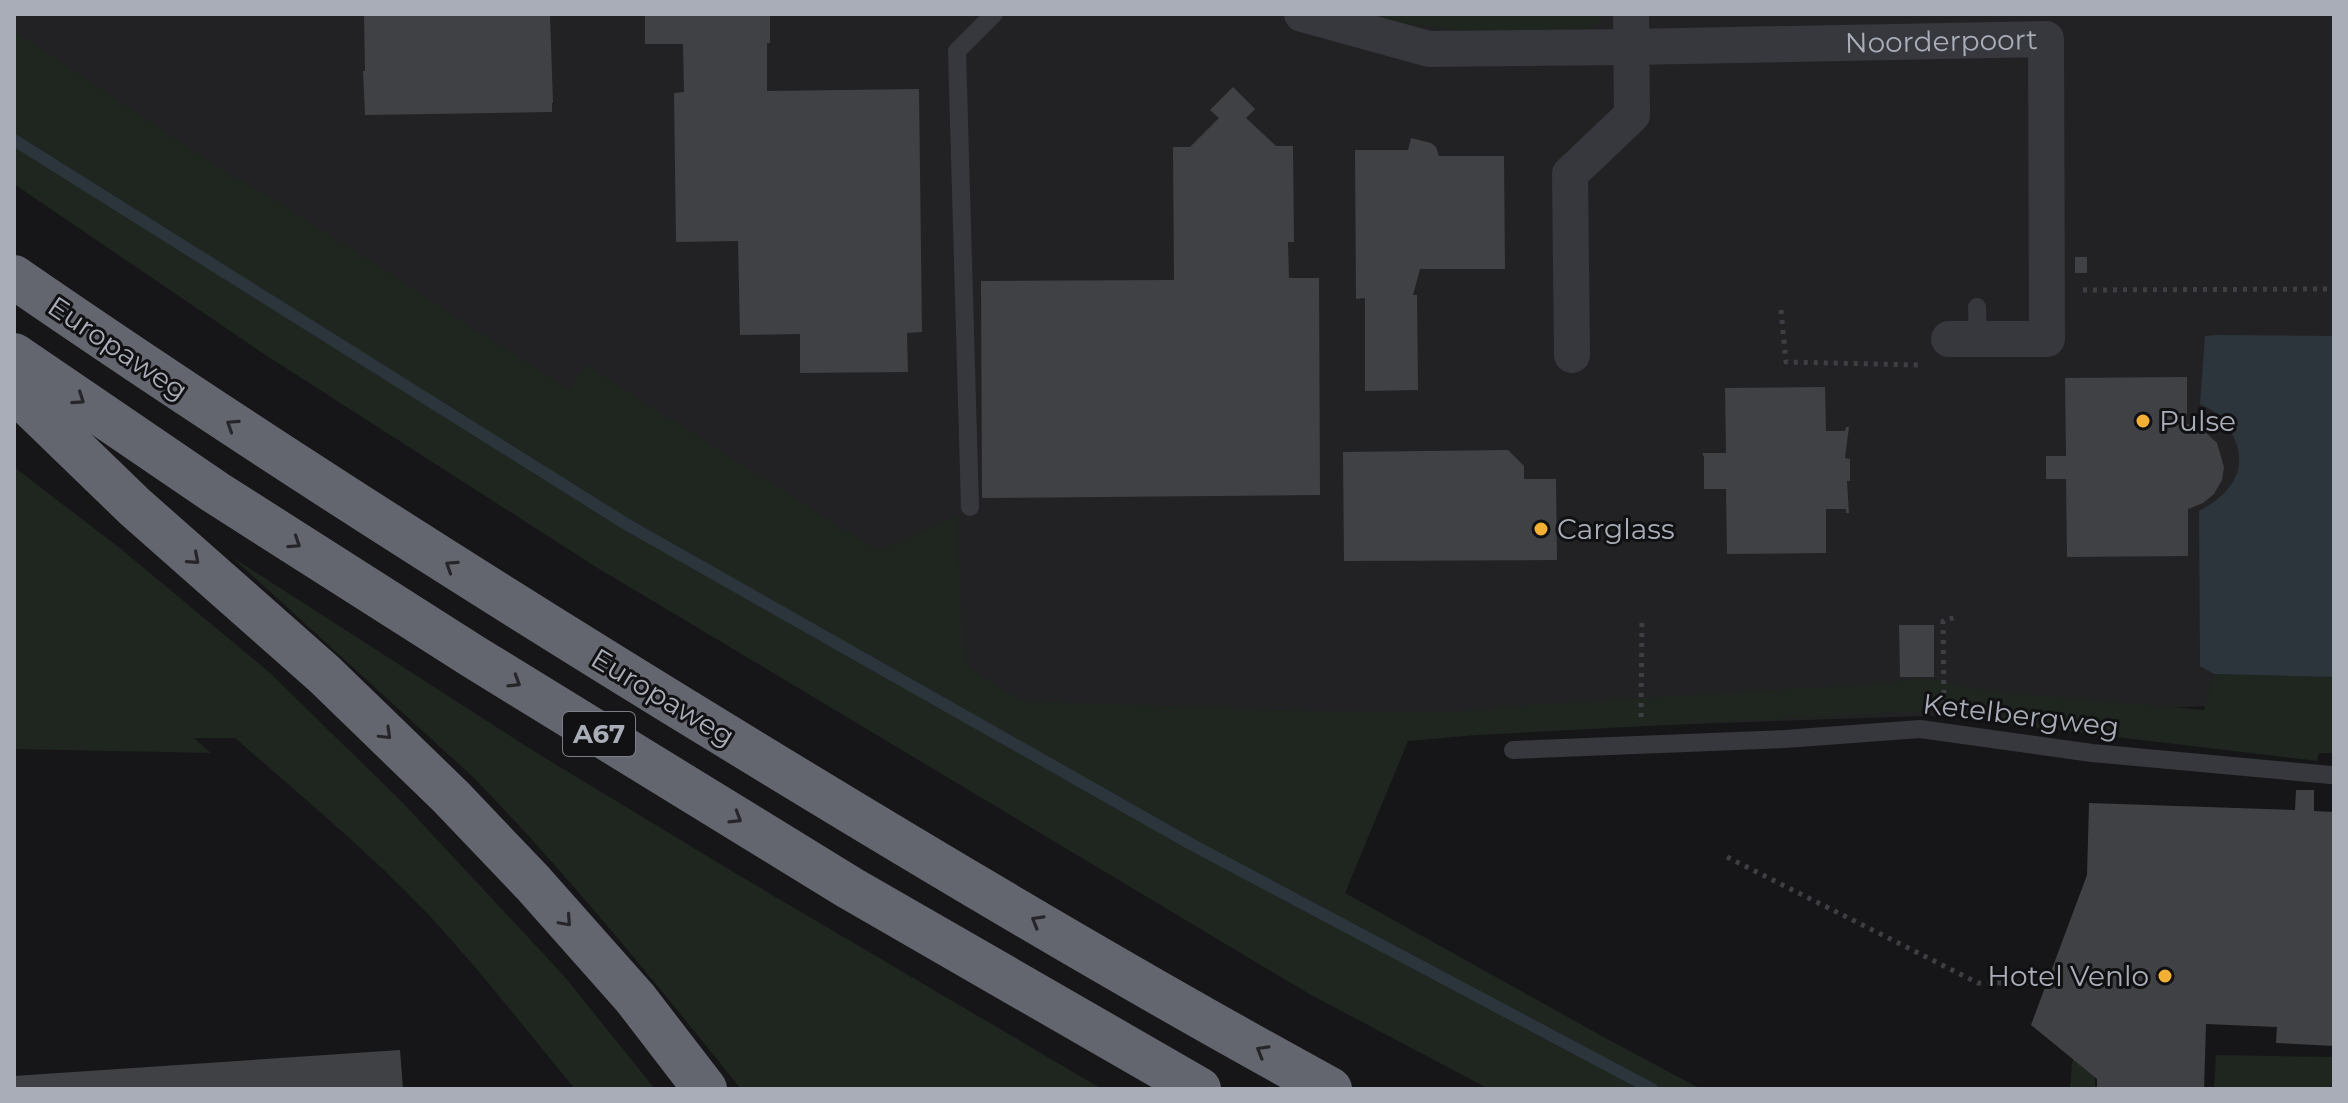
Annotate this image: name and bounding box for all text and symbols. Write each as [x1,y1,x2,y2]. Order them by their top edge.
street label: Noorderpoort [1844,22,2038,60]
street label: Europaweg [42,289,194,407]
one-way arrow [70,389,84,404]
place label: Pulse [2159,404,2236,438]
marker: Pulse [2134,412,2152,430]
one-way arrow [227,419,241,434]
place label: Carglass [1557,512,1675,546]
marker: Carglass [1532,520,1550,538]
one-way arrow [286,533,301,548]
one-way arrow [184,549,199,563]
one-way arrow [445,560,460,575]
street label: Europaweg [585,641,741,753]
one-way arrow [506,673,520,688]
street label: Ketelbergweg [1921,686,2121,744]
road number: A67 [563,712,635,756]
one-way arrow [377,724,391,739]
one-way arrow [727,809,742,824]
one-way arrow [556,911,571,926]
one-way arrow [1031,915,1046,931]
place label: Hotel Venlo [1987,959,2149,993]
marker: Hotel Venlo [2156,967,2174,985]
one-way arrow [1256,1045,1271,1061]

